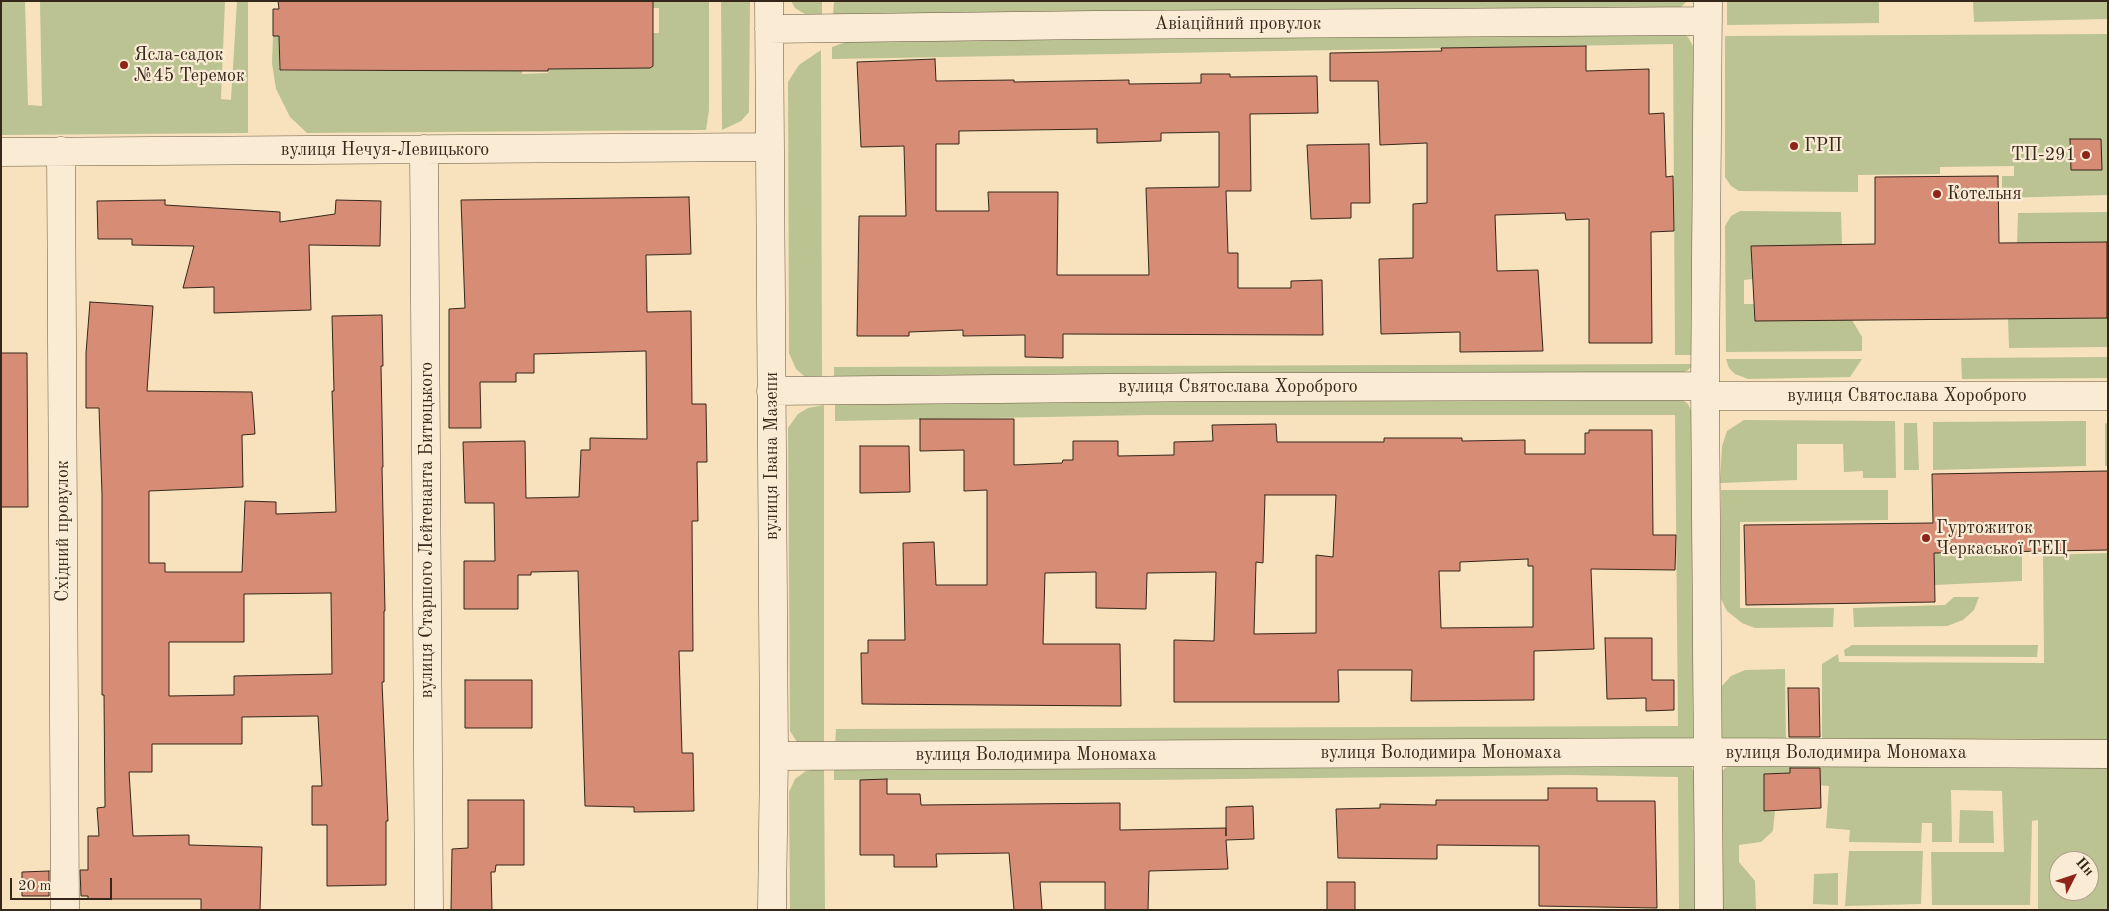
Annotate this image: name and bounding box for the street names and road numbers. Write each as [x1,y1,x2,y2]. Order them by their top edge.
street label: Авіаційний провулок [1154,13,1322,35]
street label: вулиця Нечуя-Левицького [281,139,489,161]
street label: вулиця Старшого Лейтенанта Битюцького [416,362,438,698]
street label: вулиця Івана Мазепи [761,372,783,540]
street label: вулиця Святослава Хороброго [1118,376,1358,398]
street label: вулиця Святослава Хороброго [1787,385,2027,407]
street label: Східний провулок [52,460,74,602]
street label: вулиця Володимира Мономаха [1320,742,1562,764]
street label: вулиця Володимира Мономаха [1725,742,1967,764]
street label: вулиця Володимира Мономаха [915,744,1157,766]

